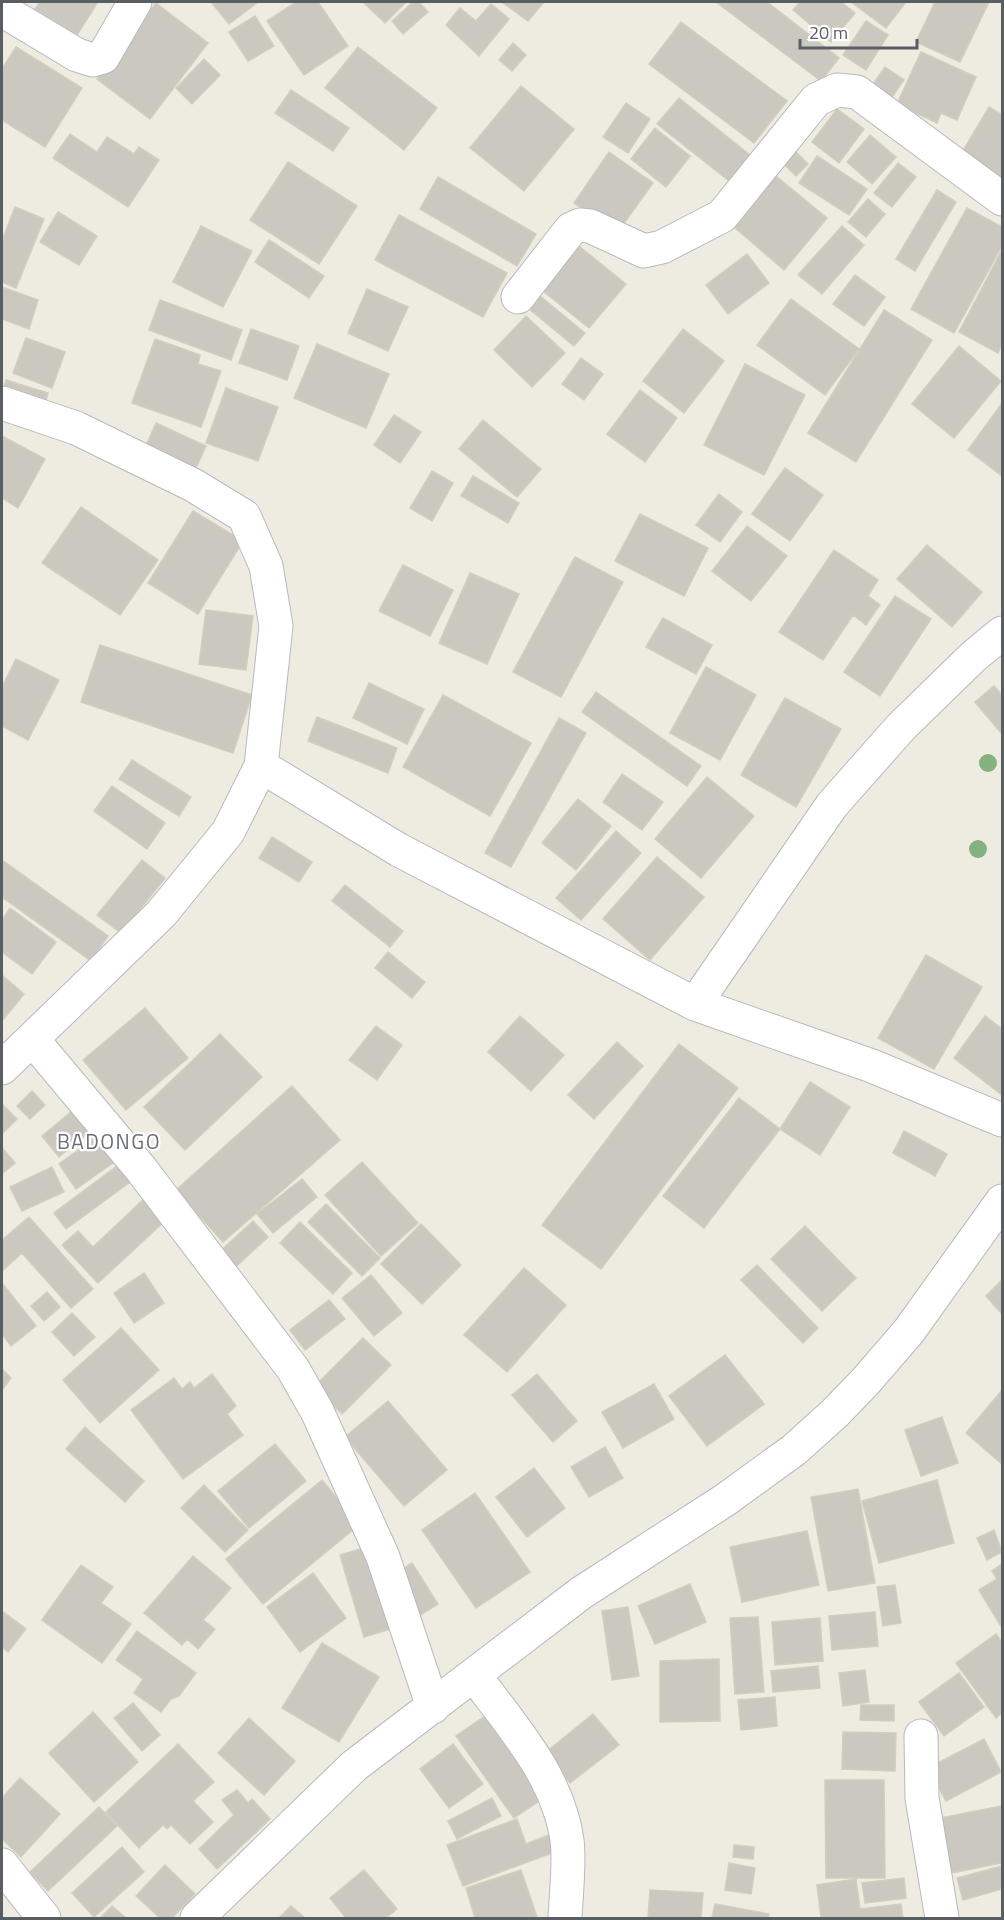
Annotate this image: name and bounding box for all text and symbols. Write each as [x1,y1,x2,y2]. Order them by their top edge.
scale bar [800,12,917,50]
text: 20 m [809,19,848,46]
district label: BADONGO [57,1125,161,1157]

